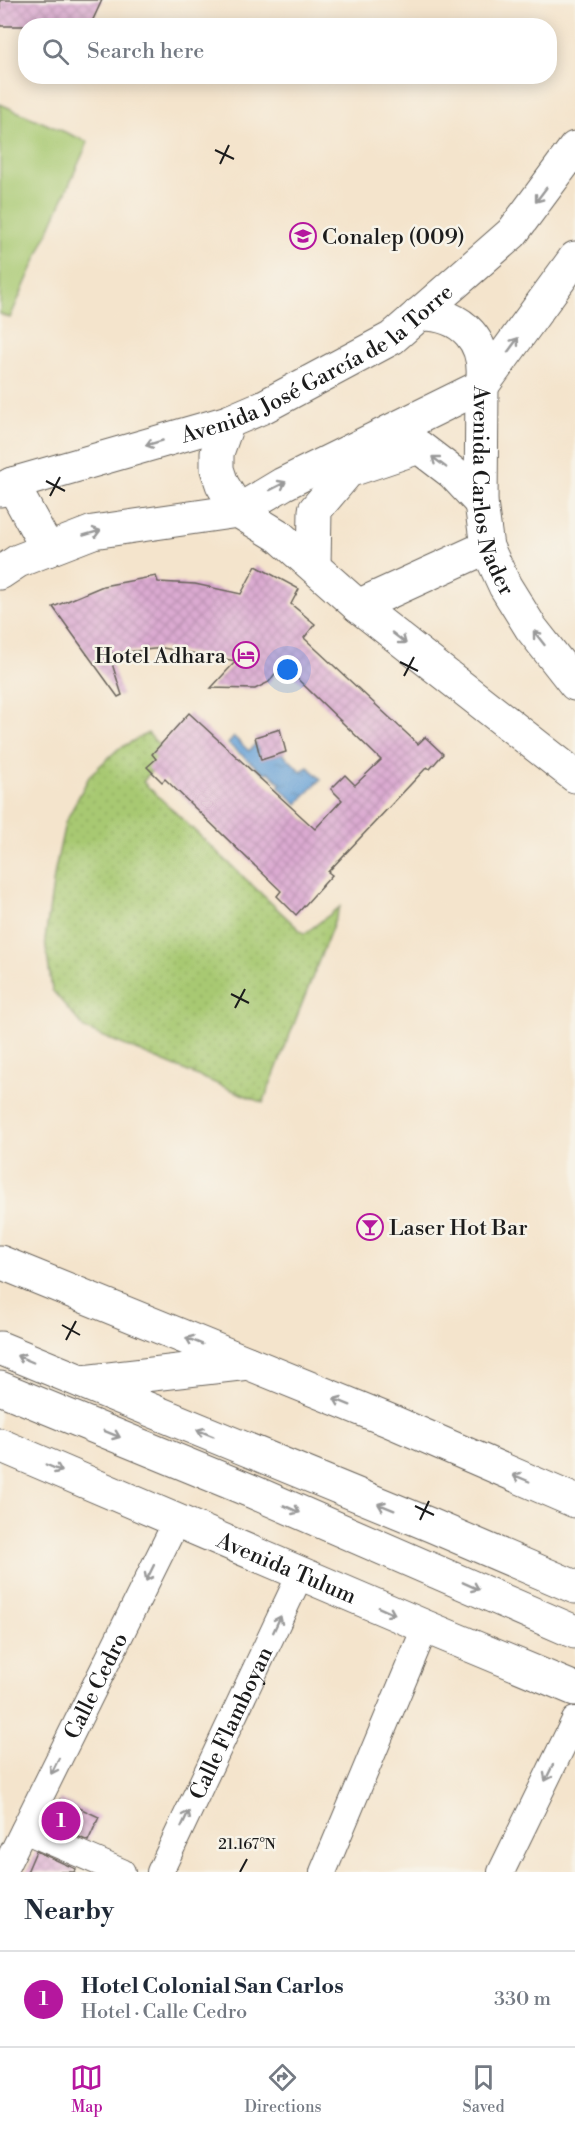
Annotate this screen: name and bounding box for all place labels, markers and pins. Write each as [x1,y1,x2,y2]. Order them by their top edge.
school or university icon: Conalep (009) [288,221,318,251]
place label: Conalep (009) [322,224,465,251]
hotel icon: Hotel Adhara [231,640,261,670]
place label: Hotel Adhara [94,643,227,670]
bar icon: Laser Hot Bar [355,1212,385,1242]
place label: Laser Hot Bar [389,1215,528,1242]
pin: 1 [42,1798,80,1844]

